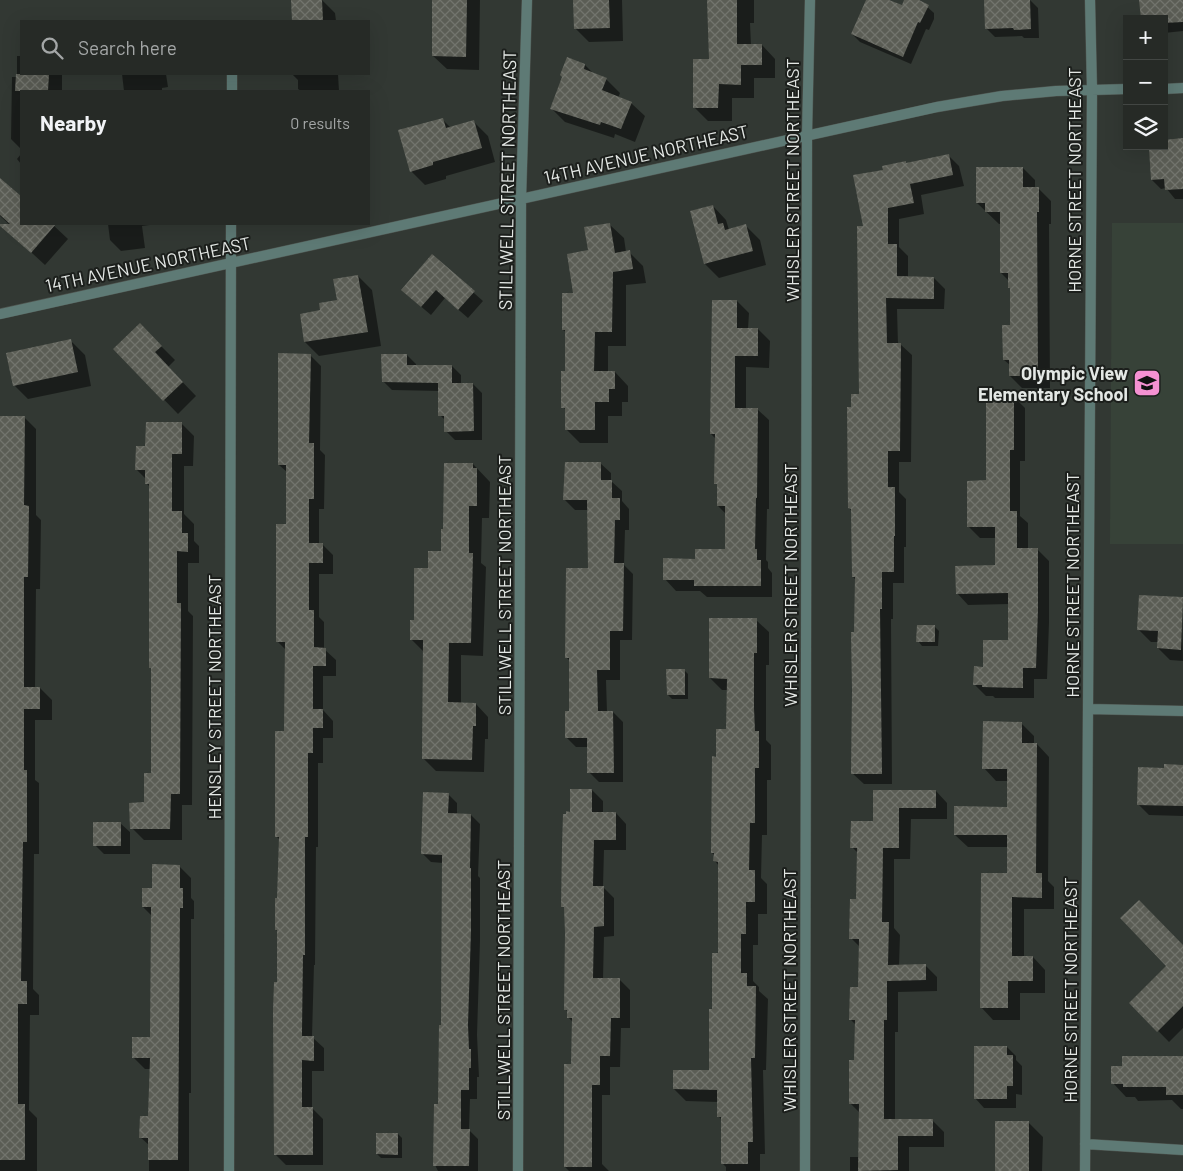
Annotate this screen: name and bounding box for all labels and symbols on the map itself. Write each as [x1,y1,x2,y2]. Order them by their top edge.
street label: STILLWELL STREET NORTHEAST [494,50,520,310]
street label: WHISLER STREET NORTHEAST [781,58,803,302]
street label: HORNE STREET NORTHEAST [1063,67,1085,293]
street label: 14TH AVENUE NORTHEAST [542,120,750,188]
street label: 14TH AVENUE NORTHEAST [43,231,253,297]
place label: Olympic View Elementary School [978,362,1128,405]
school or university icon: Olympic View Elementary School [1132,368,1162,398]
street label: STILLWELL STREET NORTHEAST [493,455,515,715]
street label: WHISLER STREET NORTHEAST [779,463,801,707]
street label: HORNE STREET NORTHEAST [1061,472,1083,698]
street label: HENSLEY STREET NORTHEAST [203,574,225,820]
street label: STILLWELL STREET NORTHEAST [492,860,514,1120]
street label: WHISLER STREET NORTHEAST [778,868,800,1112]
street label: HORNE STREET NORTHEAST [1059,877,1081,1103]

